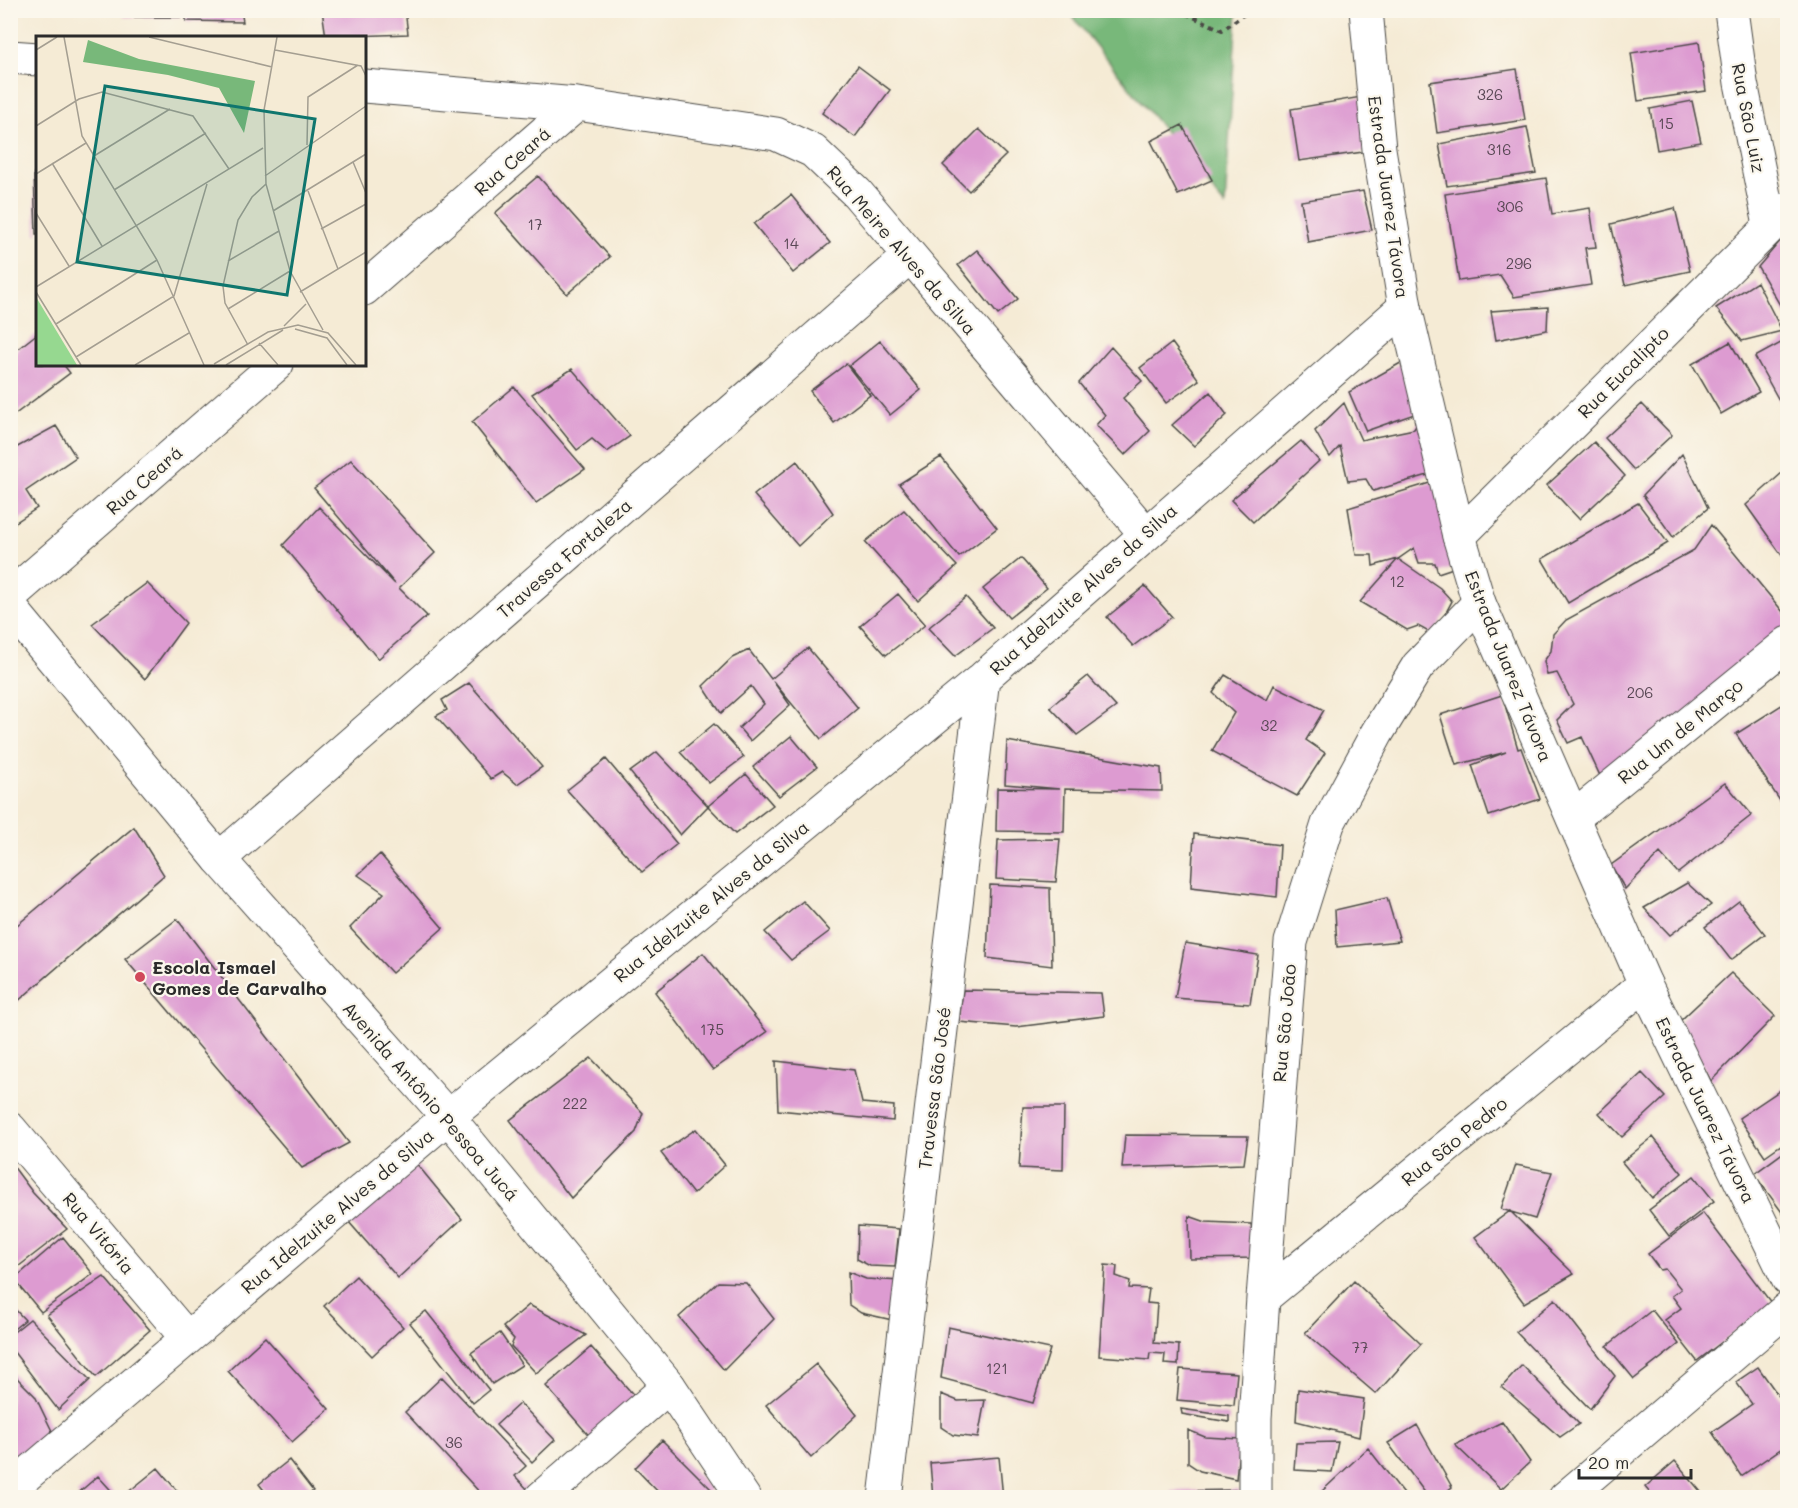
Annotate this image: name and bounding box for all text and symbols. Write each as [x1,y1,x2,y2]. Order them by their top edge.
inset map [36,36,366,366]
street label: Rua São Luiz [1727,61,1771,175]
house number: 326 [1477,84,1503,104]
street label: Estrada Juarez Távora [1363,94,1415,300]
house number: 15 [1658,113,1674,133]
street label: Rua Ceará [469,121,555,201]
house number: 316 [1487,139,1511,159]
street label: Rua Meire Alves da Silva [822,160,982,340]
house number: 306 [1496,196,1524,216]
house number: 17 [527,214,543,234]
house number: 14 [783,233,799,253]
house number: 296 [1506,253,1532,273]
street label: Rua Eucalipto [1572,321,1674,423]
street label: Rua Ceará [101,440,187,520]
street label: Travessa Fortaleza [492,493,636,623]
street label: Rua Idelzuite Alves da Silva [984,498,1182,680]
street label: Estrada Juarez Távora [1460,567,1558,765]
house number: 12 [1389,571,1405,591]
street label: Rua Um de Março [1612,673,1748,789]
house number: 206 [1627,682,1653,702]
house number: 32 [1260,715,1278,735]
street label: Rua Idelzuite Alves da Silva [608,815,814,987]
place label: Escola Ismael Gomes de Carvalho [152,955,327,1000]
street label: Rua São João [1267,963,1301,1083]
marker: Escola Ismael Gomes de Carvalho [133,970,147,984]
street label: Avenida Antônio Pessoa Jucá [338,996,524,1206]
street label: Travessa São José [912,1005,956,1171]
street label: Estrada Juarez Távora [1650,1013,1762,1207]
house number: 175 [700,1019,724,1039]
street label: Rua São Pedro [1396,1091,1512,1191]
house number: 222 [562,1093,588,1113]
street label: Rua Idelzuite Alves da Silva [235,1123,439,1299]
street label: Rua Vitória [58,1187,140,1279]
house number: 77 [1352,1337,1368,1357]
house number: 121 [986,1358,1008,1378]
house number: 36 [445,1432,463,1452]
scale bar [1579,1442,1692,1480]
text: 20 m [1588,1450,1629,1474]

